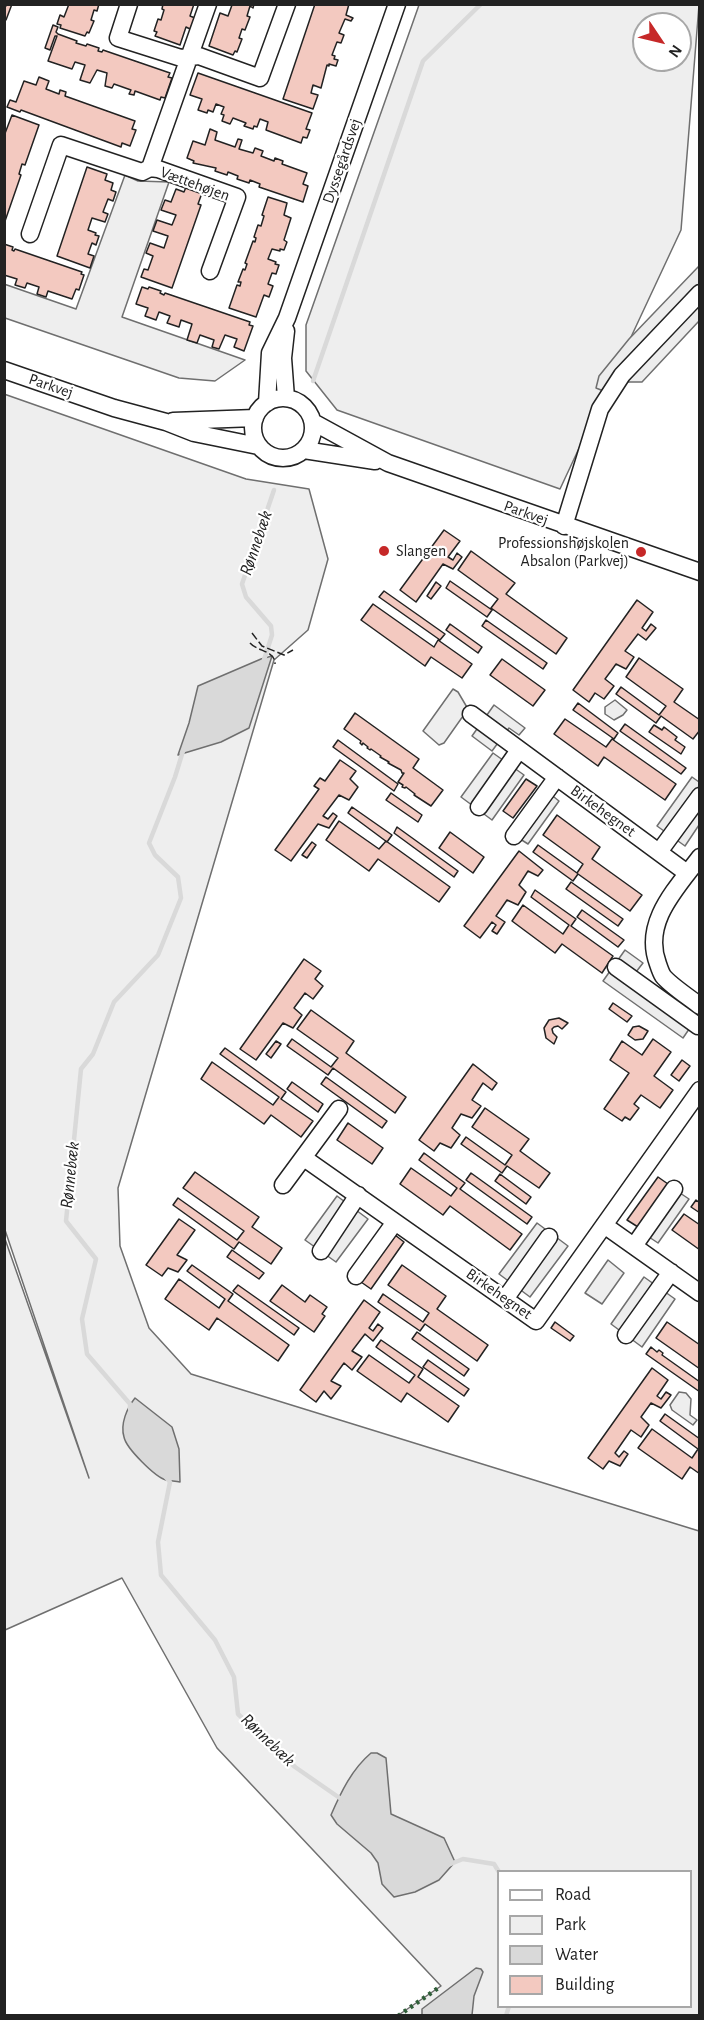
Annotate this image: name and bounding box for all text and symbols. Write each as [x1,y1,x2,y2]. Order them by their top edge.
north arrow [632,12,692,72]
text: N [665,42,685,60]
street label: Dyssegårdsvej [319,116,365,206]
street label: Vættehøjen [158,163,232,205]
street label: Parkvej [26,369,76,403]
street label: Parkvej [501,496,551,530]
water label: Rønnebæk [235,508,277,578]
place label: Professionshøjskolen Absalon (Parkvej) [498,533,629,571]
place label: Slangen [396,541,446,561]
marker: Slangen [377,544,391,558]
marker: Professionshøjskolen Absalon (Parkvej) [634,545,648,559]
street label: Birkehegnet [567,781,639,841]
water label: Rønnebæk [56,1140,84,1210]
street label: Birkehegnet [462,1264,536,1324]
water label: Rønnebæk [236,1709,300,1771]
legend [497,1870,692,2008]
text: Road [555,1886,591,1904]
text: Park [555,1916,586,1934]
text: Water [555,1946,598,1964]
text: Building [555,1976,614,1994]

